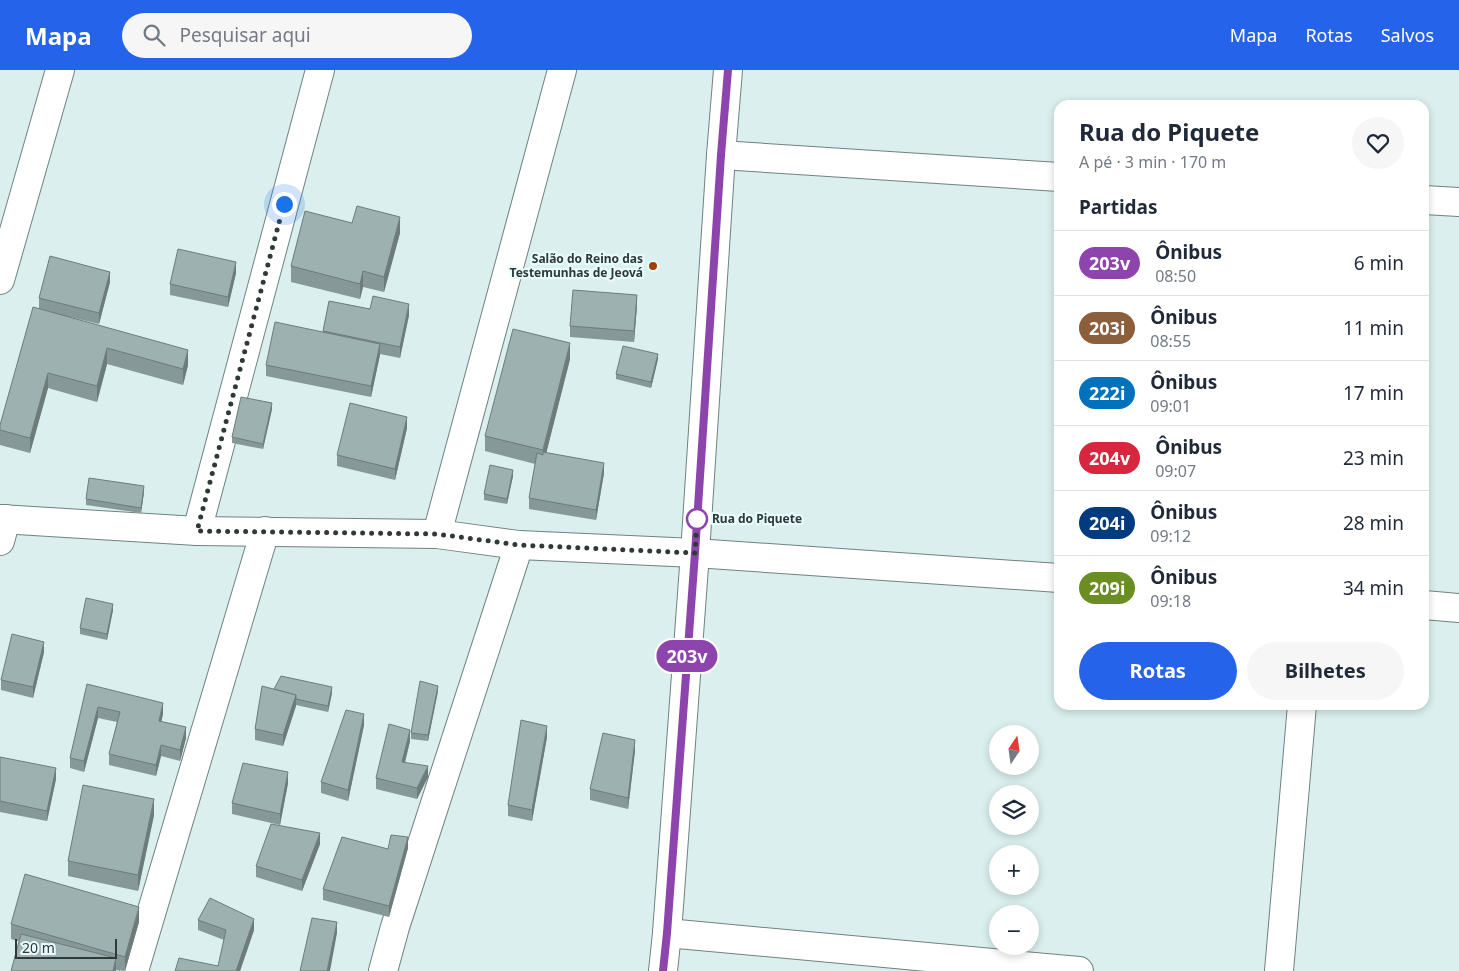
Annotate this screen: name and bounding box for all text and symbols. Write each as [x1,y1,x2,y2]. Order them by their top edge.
search box [122,13,472,58]
text: Mapa [25,19,92,52]
icon: search [140,21,168,49]
text: Pesquisar aqui [180,22,311,48]
text: Mapa [1230,23,1277,47]
text: Rotas [1305,23,1353,47]
text: Salvos [1381,23,1434,47]
text: Rua do Piquete [1079,115,1259,148]
button: heart [1352,117,1404,169]
text: A pé · 3 min · 170 m [1079,151,1226,173]
your location [272,192,297,217]
text: Partidas [1079,194,1158,220]
text: Ônibus [1155,239,1222,265]
place label: Salão do Reino das Testemunhas de Jeová [510,250,643,281]
text: 6 min [1354,250,1404,276]
text: 203v [1089,251,1130,275]
marker: Salão do Reino das Testemunhas de Jeová [647,260,659,272]
text: 08:50 [1155,265,1196,287]
text: Ônibus [1150,304,1217,330]
text: 11 min [1343,315,1404,341]
text: 203i [1089,316,1125,340]
text: 08:55 [1150,330,1191,352]
text: Ônibus [1150,369,1217,395]
text: 17 min [1343,380,1404,406]
text: 222i [1089,381,1125,405]
text: 09:01 [1150,395,1191,417]
text: Ônibus [1155,434,1222,460]
text: 23 min [1343,445,1404,471]
text: 204v [1089,446,1130,470]
text: 09:07 [1155,460,1196,482]
text: Ônibus [1150,499,1217,525]
marker: Rua do Piquete [686,508,708,530]
place label: Rua do Piquete [712,510,802,527]
text: 28 min [1343,510,1404,536]
text: 204i [1089,511,1125,535]
text: 09:12 [1150,525,1191,547]
text: Ônibus [1150,564,1217,590]
text: 34 min [1343,575,1404,601]
text: 209i [1089,576,1125,600]
text: 09:18 [1150,590,1191,612]
line badge: 203v [652,640,722,672]
button: Rotas [1079,642,1237,700]
button: Bilhetes [1247,642,1404,700]
text: 203v [666,644,708,668]
north arrow [989,725,1039,775]
map controls [989,725,1039,955]
button: layers [989,785,1039,835]
button: + [989,845,1039,895]
button: − [989,905,1039,955]
scale bar [15,936,118,959]
text: 20 m [22,938,55,957]

